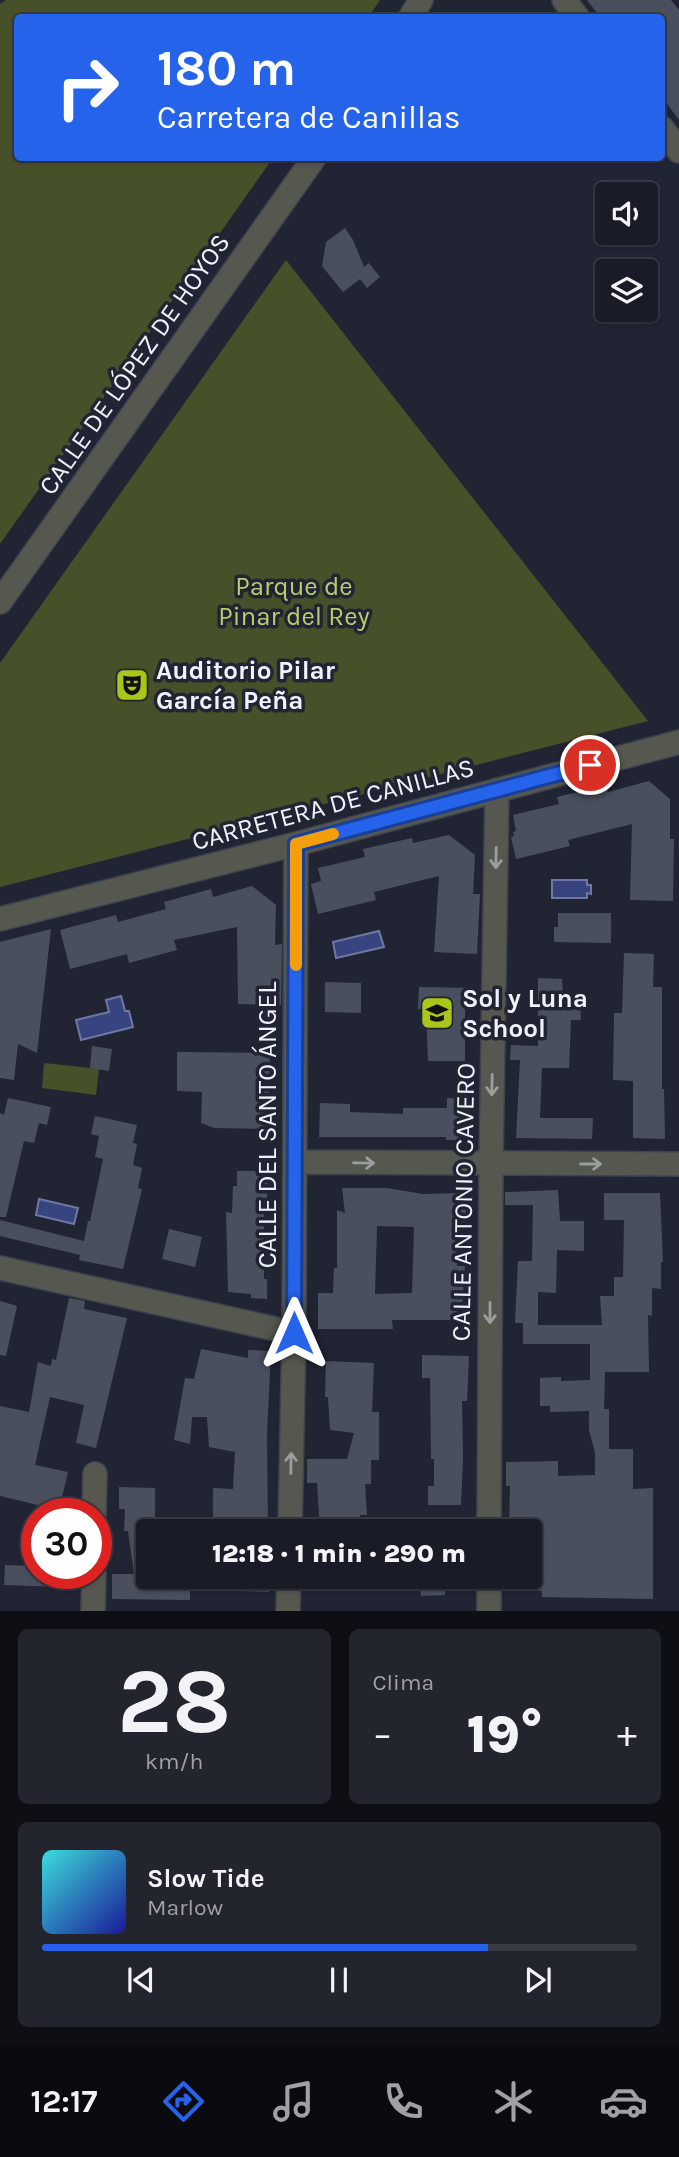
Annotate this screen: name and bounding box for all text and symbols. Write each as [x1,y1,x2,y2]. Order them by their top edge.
text: 180 m [157,40,296,97]
icon: right [42,42,133,133]
text: Carretera de Canillas [157,99,460,136]
map controls [595,182,658,322]
button: sound [595,182,658,245]
street label: CALLE DE LÓPEZ DE HOYOS [32,227,236,501]
button: layers [595,259,658,322]
park label: Parque de Pinar del Rey [218,571,370,632]
place label: Auditorio Pilar García Peña [156,655,336,716]
theatre icon: Auditorio Pilar García Peña [113,666,151,704]
pin [560,735,620,795]
icon: arrive [571,746,609,784]
street label: CARRETERA DE CANILLAS [189,752,478,857]
one-way arrow [489,846,503,869]
street label: CALLE DEL SANTO ÁNGEL [251,982,283,1268]
place label: Sol y Luna School [462,983,588,1044]
school or university icon: Sol y Luna School [418,994,456,1032]
street label: CALLE ANTONIO CAVERO [446,1062,481,1342]
one-way arrow [485,1074,499,1097]
one-way arrow [352,1156,375,1170]
one-way arrow [579,1157,602,1171]
position arrow [257,1296,331,1370]
one-way arrow [483,1301,497,1324]
one-way arrow [285,1452,298,1475]
speed limit sign: 30 [21,1498,112,1589]
text: 12:18 · 1 min · 290 m [212,1538,466,1569]
text: 28 [117,1649,231,1755]
text: Clima [373,1669,434,1696]
text: 19° [467,1704,543,1765]
text: − [373,1712,392,1757]
text: + [617,1712,637,1757]
text: km/h [145,1748,203,1775]
text: Slow Tide [147,1863,265,1894]
text: Marlow [147,1894,223,1921]
icon: previous [122,1961,160,1999]
icon: pause [320,1961,358,1999]
icon: next [519,1961,557,1999]
icon: directions [159,2077,208,2126]
icon: music [269,2077,318,2126]
icon: phone [379,2077,428,2126]
icon: climate [489,2077,538,2126]
icon: car [599,2077,648,2126]
text: 12:17 [31,2083,97,2120]

